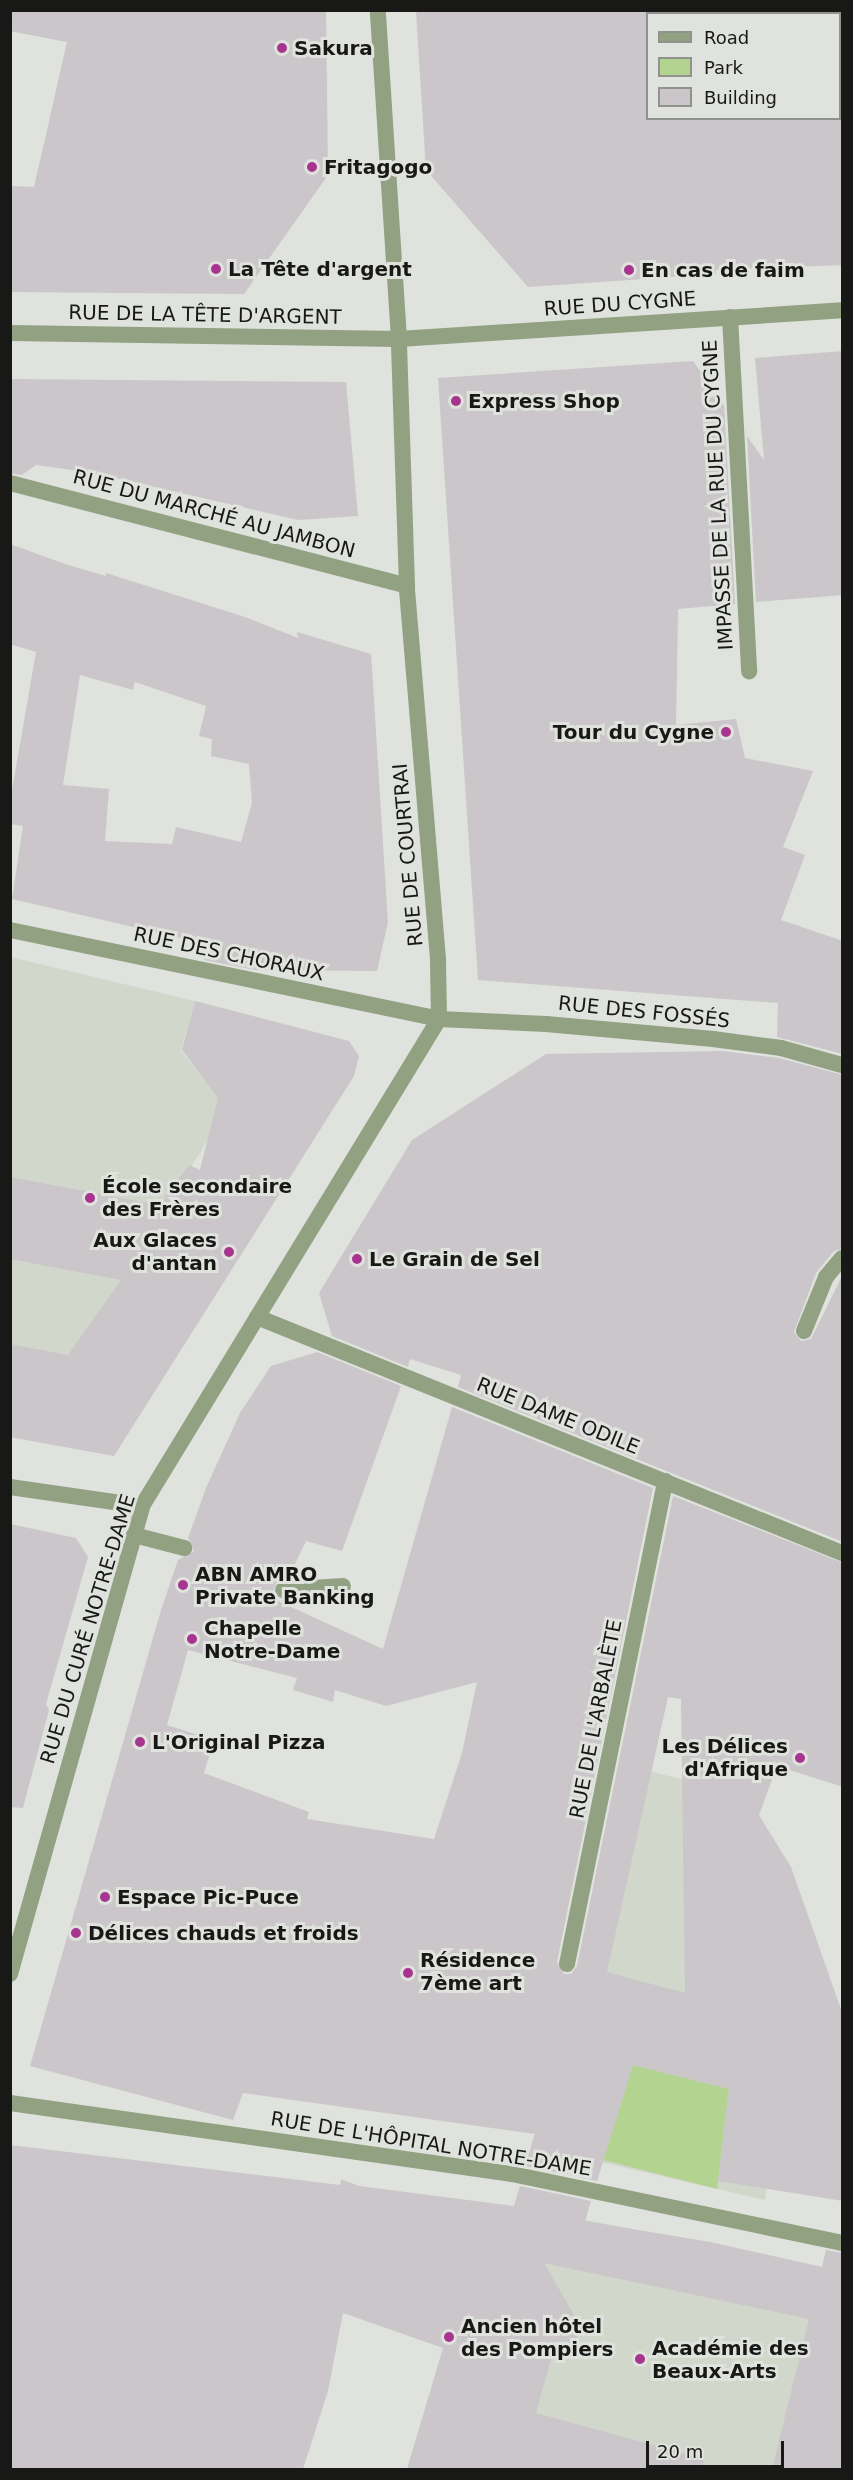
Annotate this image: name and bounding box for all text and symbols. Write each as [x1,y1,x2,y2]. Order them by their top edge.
legend [646,12,841,120]
text: Road [704,27,749,48]
place label: Sakura [294,36,373,60]
marker: Sakura [275,41,289,55]
text: Park [704,57,743,78]
text: Building [704,87,777,108]
place label: Fritagogo [324,155,432,179]
marker: Fritagogo [305,160,319,174]
place label: La Tête d'argent [228,257,412,281]
place label: En cas de faim [641,258,805,282]
marker: La Tête d'argent [209,262,223,276]
marker: En cas de faim [622,263,636,277]
street label: RUE DU CYGNE [543,287,697,321]
street label: RUE DE LA TÊTE D'ARGENT [68,301,342,329]
street label: IMPASSE DE LA RUE DU CYGNE [698,339,738,651]
place label: Express Shop [468,389,620,413]
marker: Express Shop [449,394,463,408]
street label: RUE DU MARCHÉ AU JAMBON [70,465,358,563]
place label: Tour du Cygne [553,720,714,744]
marker: Tour du Cygne [719,725,733,739]
street label: RUE DE COURTRAI [388,763,428,947]
street label: RUE DES CHORAUX [131,922,327,986]
street label: RUE DES FOSSÉS [557,991,731,1033]
place label: École secondaire des Frères [102,1174,292,1221]
marker: École secondaire des Frères [83,1191,97,1205]
place label: Aux Glaces d'antan [93,1228,217,1275]
marker: Aux Glaces d'antan [222,1245,236,1259]
place label: Le Grain de Sel [369,1247,540,1271]
marker: Le Grain de Sel [350,1252,364,1266]
street label: RUE DAME ODILE [473,1372,643,1460]
street label: RUE DU CURÉ NOTRE-DAME [35,1491,141,1767]
place label: ABN AMRO Private Banking [195,1562,375,1609]
marker: ABN AMRO Private Banking [176,1578,190,1592]
place label: Chapelle Notre-Dame [204,1616,340,1663]
street label: RUE DE L'ARBALÈTE [565,1617,627,1821]
marker: Chapelle Notre-Dame [185,1632,199,1646]
place label: L'Original Pizza [152,1730,326,1754]
place label: Les Délices d'Afrique [662,1734,788,1781]
marker: L'Original Pizza [133,1735,147,1749]
marker: Les Délices d'Afrique [793,1751,807,1765]
place label: Espace Pic-Puce [117,1885,299,1909]
marker: Espace Pic-Puce [98,1890,112,1904]
place label: Délices chauds et froids [88,1921,359,1945]
marker: Délices chauds et froids [69,1926,83,1940]
place label: Résidence 7ème art [420,1949,535,1996]
marker: Résidence 7ème art [401,1966,415,1980]
street label: RUE DE L'HÔPITAL NOTRE-DAME [269,2107,593,2181]
place label: Ancien hôtel des Pompiers [461,2314,613,2361]
marker: Ancien hôtel des Pompiers [442,2330,456,2344]
place label: Académie des Beaux-Arts [652,2336,809,2383]
marker: Académie des Beaux-Arts [633,2352,647,2366]
scale bar [649,2429,787,2467]
text: 20 m [657,2441,703,2462]

